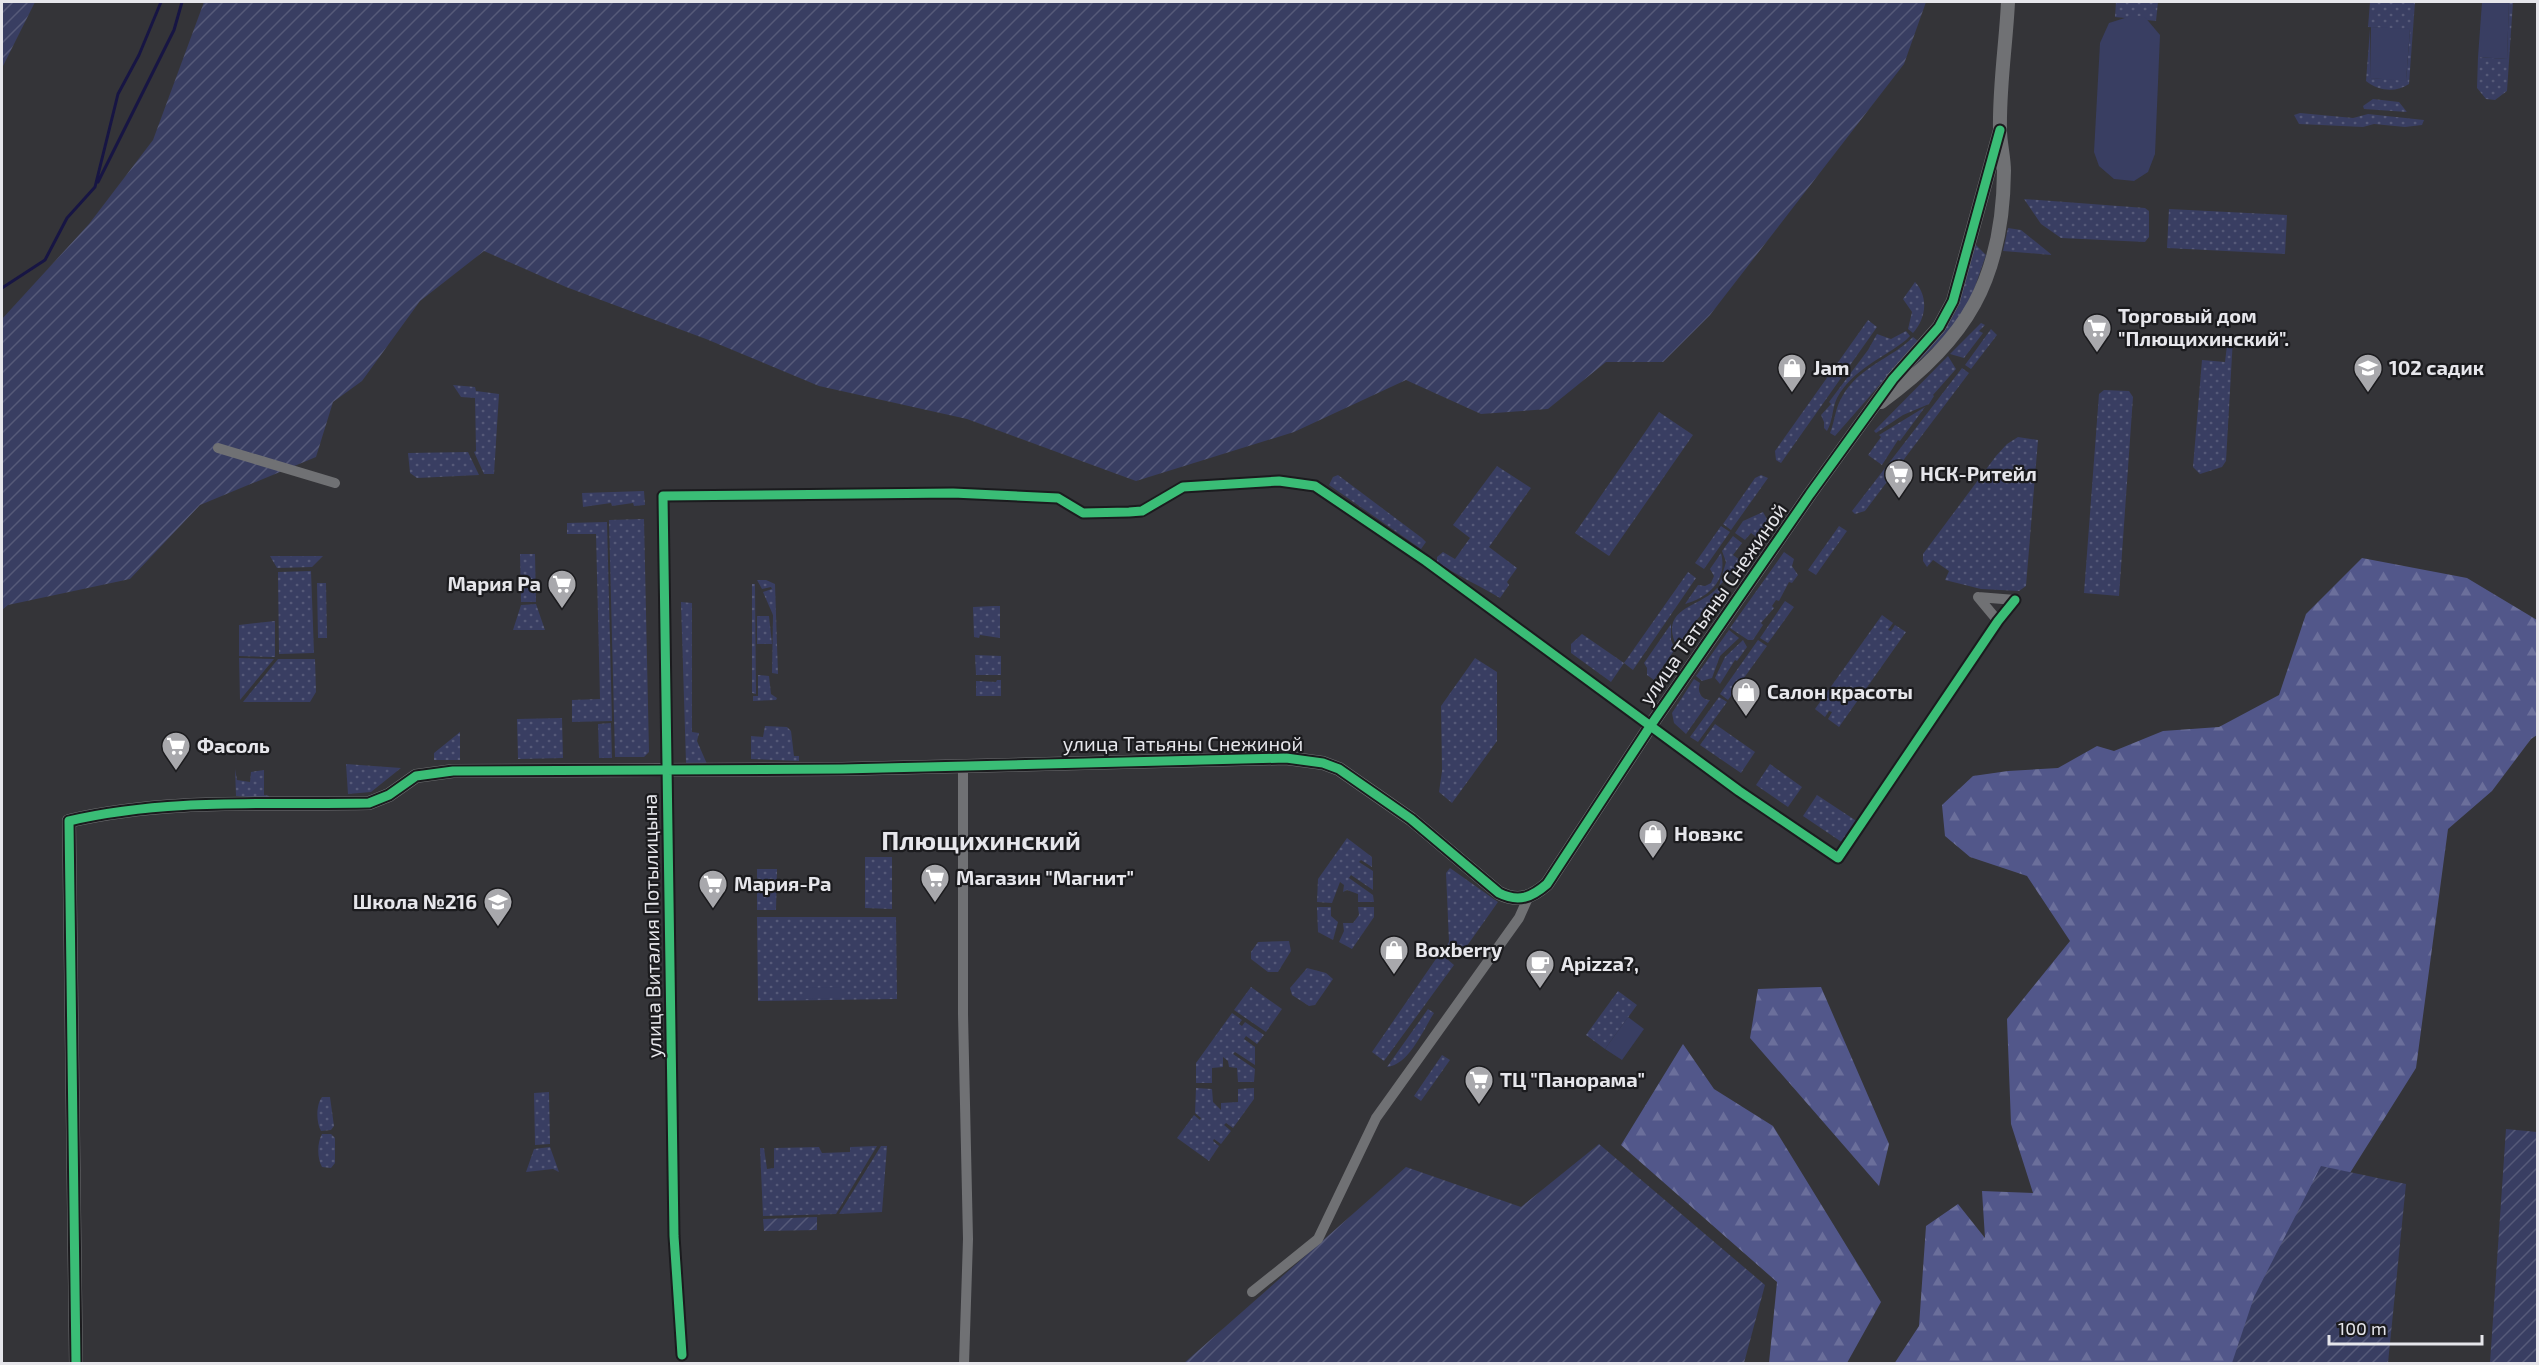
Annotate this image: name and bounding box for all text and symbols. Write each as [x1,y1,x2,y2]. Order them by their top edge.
place label: Торговый дом "Плющихинский". [2118,303,2289,350]
supermarket icon: Торговый дом "Плющихинский". [2081,312,2113,354]
shop icon: Jam [1776,352,1808,394]
school or university icon: 102 садик [2352,352,2384,394]
place label: Jam [1813,355,1849,379]
place label: 102 садик [2389,355,2484,379]
supermarket icon: НСК-Ритейл [1883,458,1915,500]
place label: НСК-Ритейл [1920,461,2037,485]
street label: улица Татьяны Снежиной [1633,498,1792,709]
supermarket icon: Мария Ра [546,568,578,610]
place label: Мария Ра [447,571,541,595]
shop icon: Салон красоты [1730,676,1762,718]
place label: Салон красоты [1767,679,1913,703]
supermarket icon: Фасоль [160,730,192,772]
street label: улица Татьяны Снежиной [1063,731,1303,756]
place label: Фасоль [197,733,270,757]
street label: улица Виталия Потылицына [637,794,666,1058]
shop icon: Новэкс [1637,818,1669,860]
place label: Новэкс [1674,821,1743,845]
district label: Плющихинский [881,824,1081,855]
supermarket icon: Магазин "Магнит" [919,862,951,904]
place label: Магазин "Магнит" [956,865,1134,889]
supermarket icon: Мария-Ра [697,868,729,910]
place label: Мария-Ра [734,871,832,895]
school or university icon: Школа №216 [482,886,514,928]
place label: Школа №216 [353,889,477,913]
shop icon: Boxberry [1378,934,1410,976]
place label: Boxberry [1415,937,1503,962]
cafe icon: Apizza?, [1524,948,1556,990]
place label: Apizza?, [1561,951,1639,975]
supermarket icon: ТЦ "Панорама" [1463,1064,1495,1106]
place label: ТЦ "Панорама" [1500,1067,1645,1091]
scale bar [2329,1308,2482,1346]
text: 100 m [2338,1317,2387,1339]

